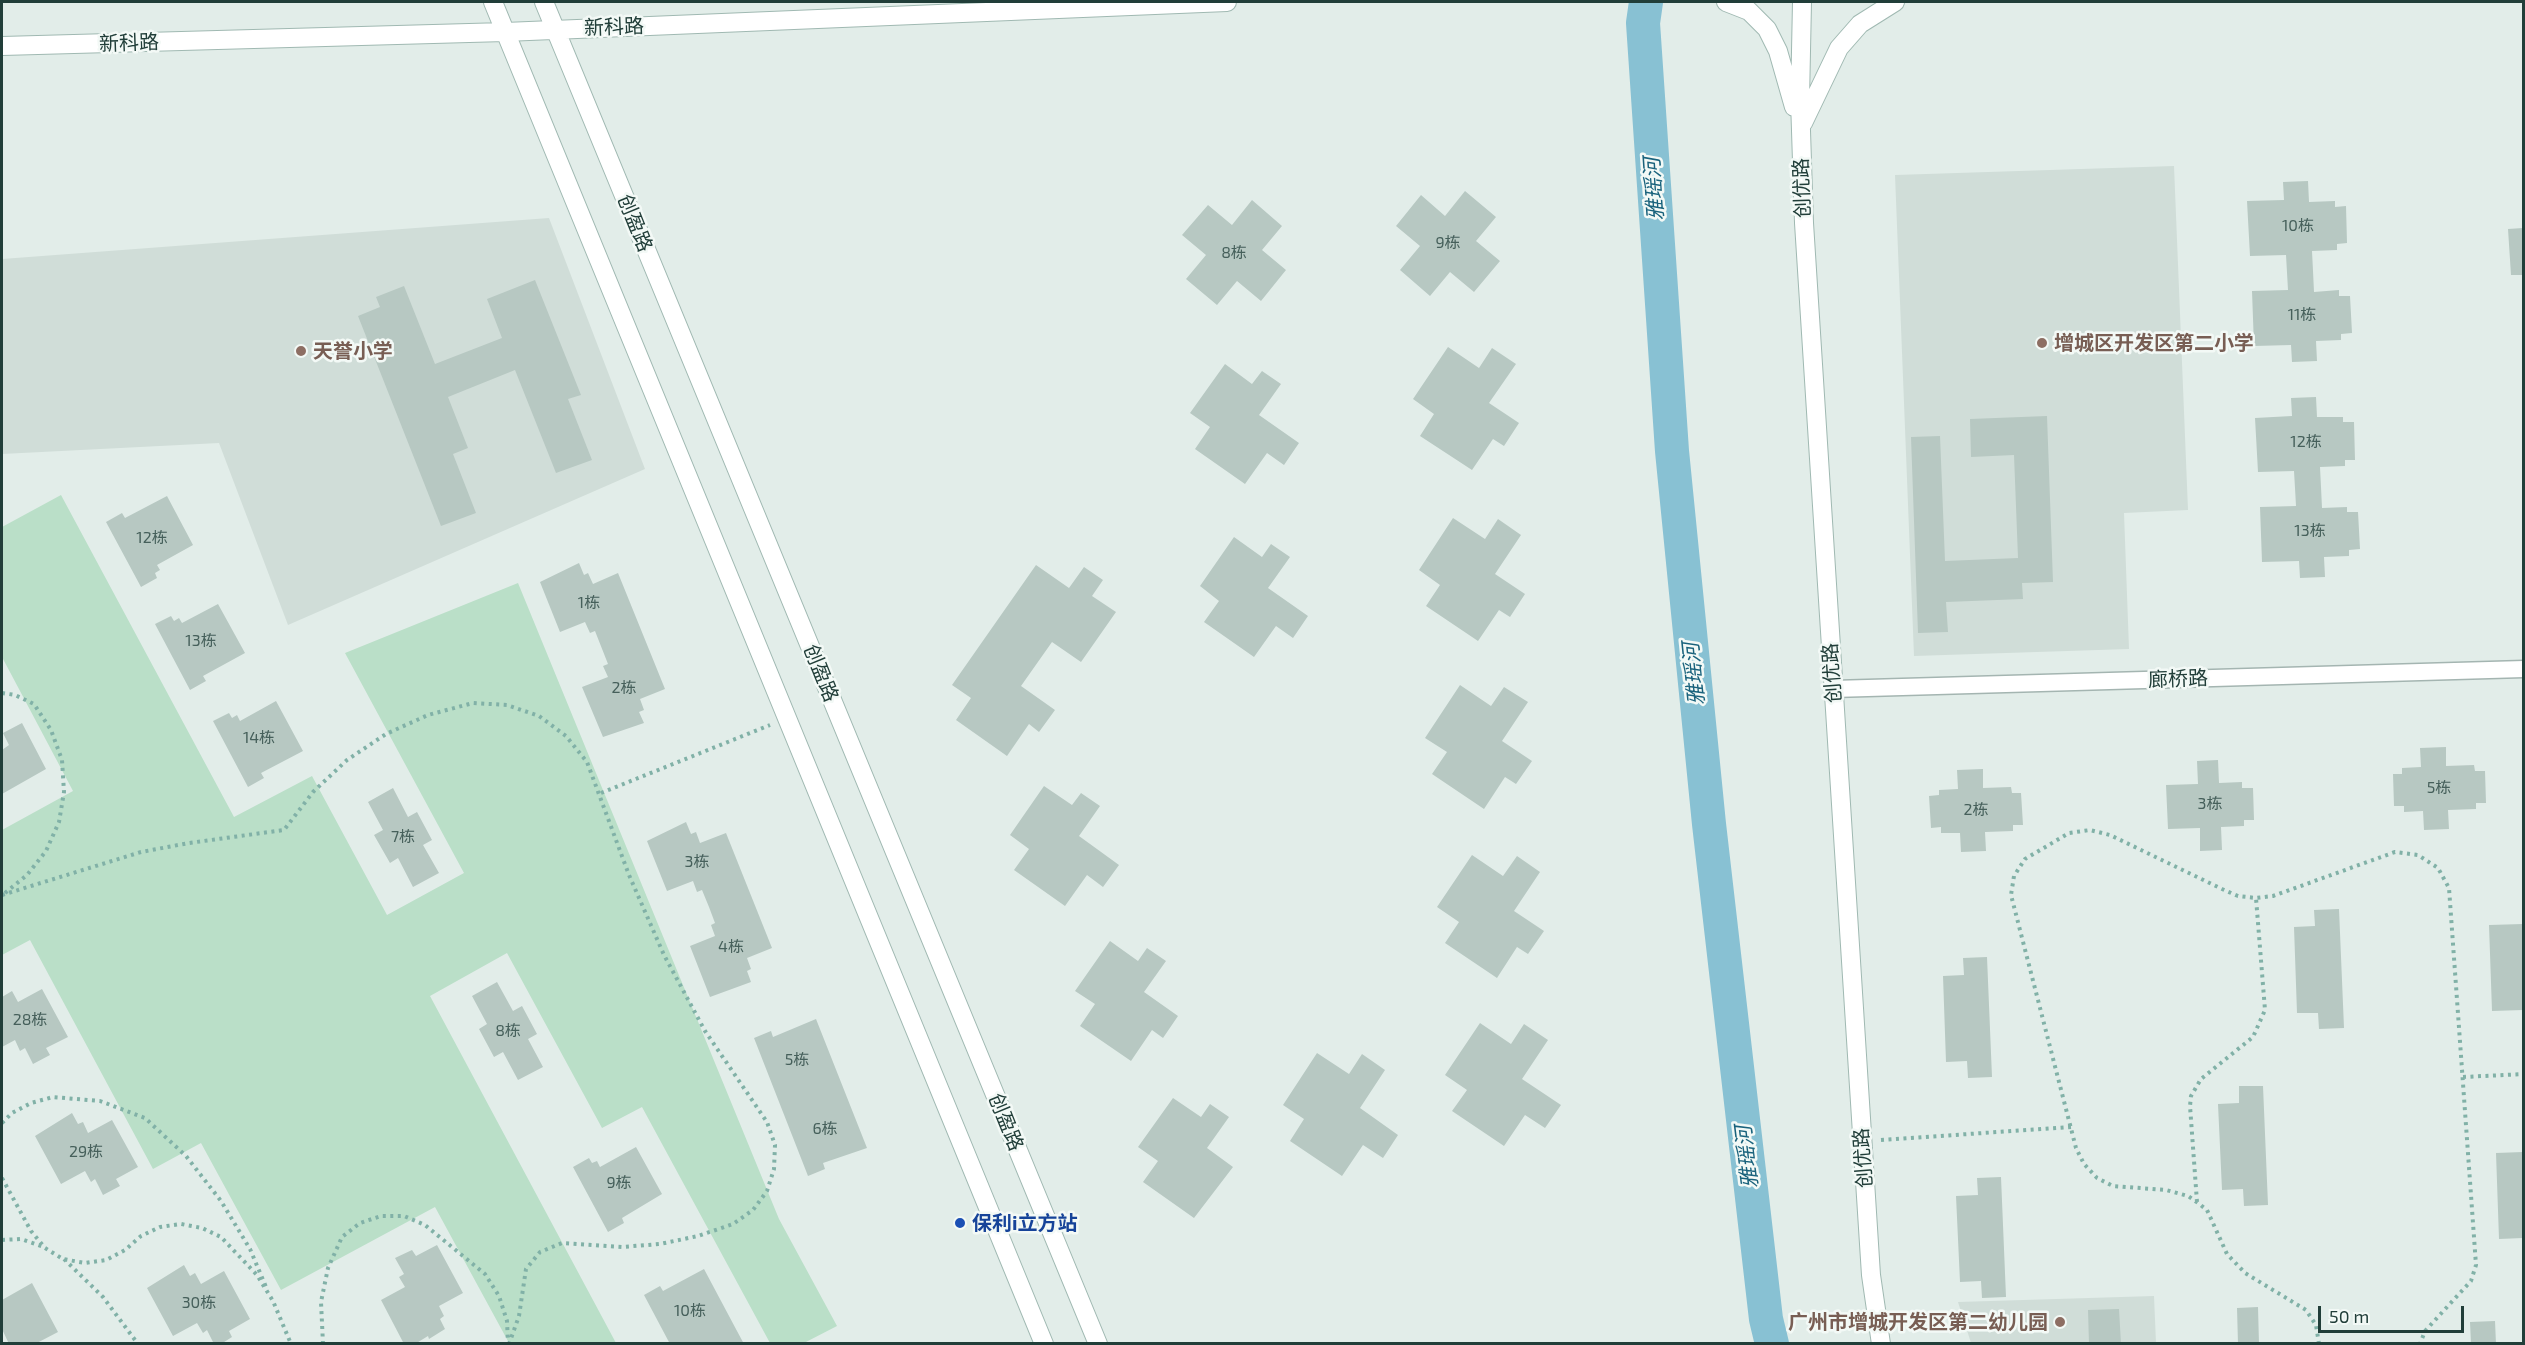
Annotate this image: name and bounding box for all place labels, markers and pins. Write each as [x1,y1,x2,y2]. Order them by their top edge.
place label: 增城区开发区第二小学 [2054,331,2254,355]
marker: 增城区开发区第二小学 [2035,336,2049,350]
place label: 天誉小学 [313,339,393,363]
marker: 天誉小学 [294,344,308,358]
place label: 保利i立方站 [972,1211,1078,1235]
marker: 保利i立方站 [953,1216,967,1230]
place label: 广州市增城开发区第二幼儿园 [1788,1310,2048,1334]
marker: 广州市增城开发区第二幼儿园 [2053,1315,2067,1329]

